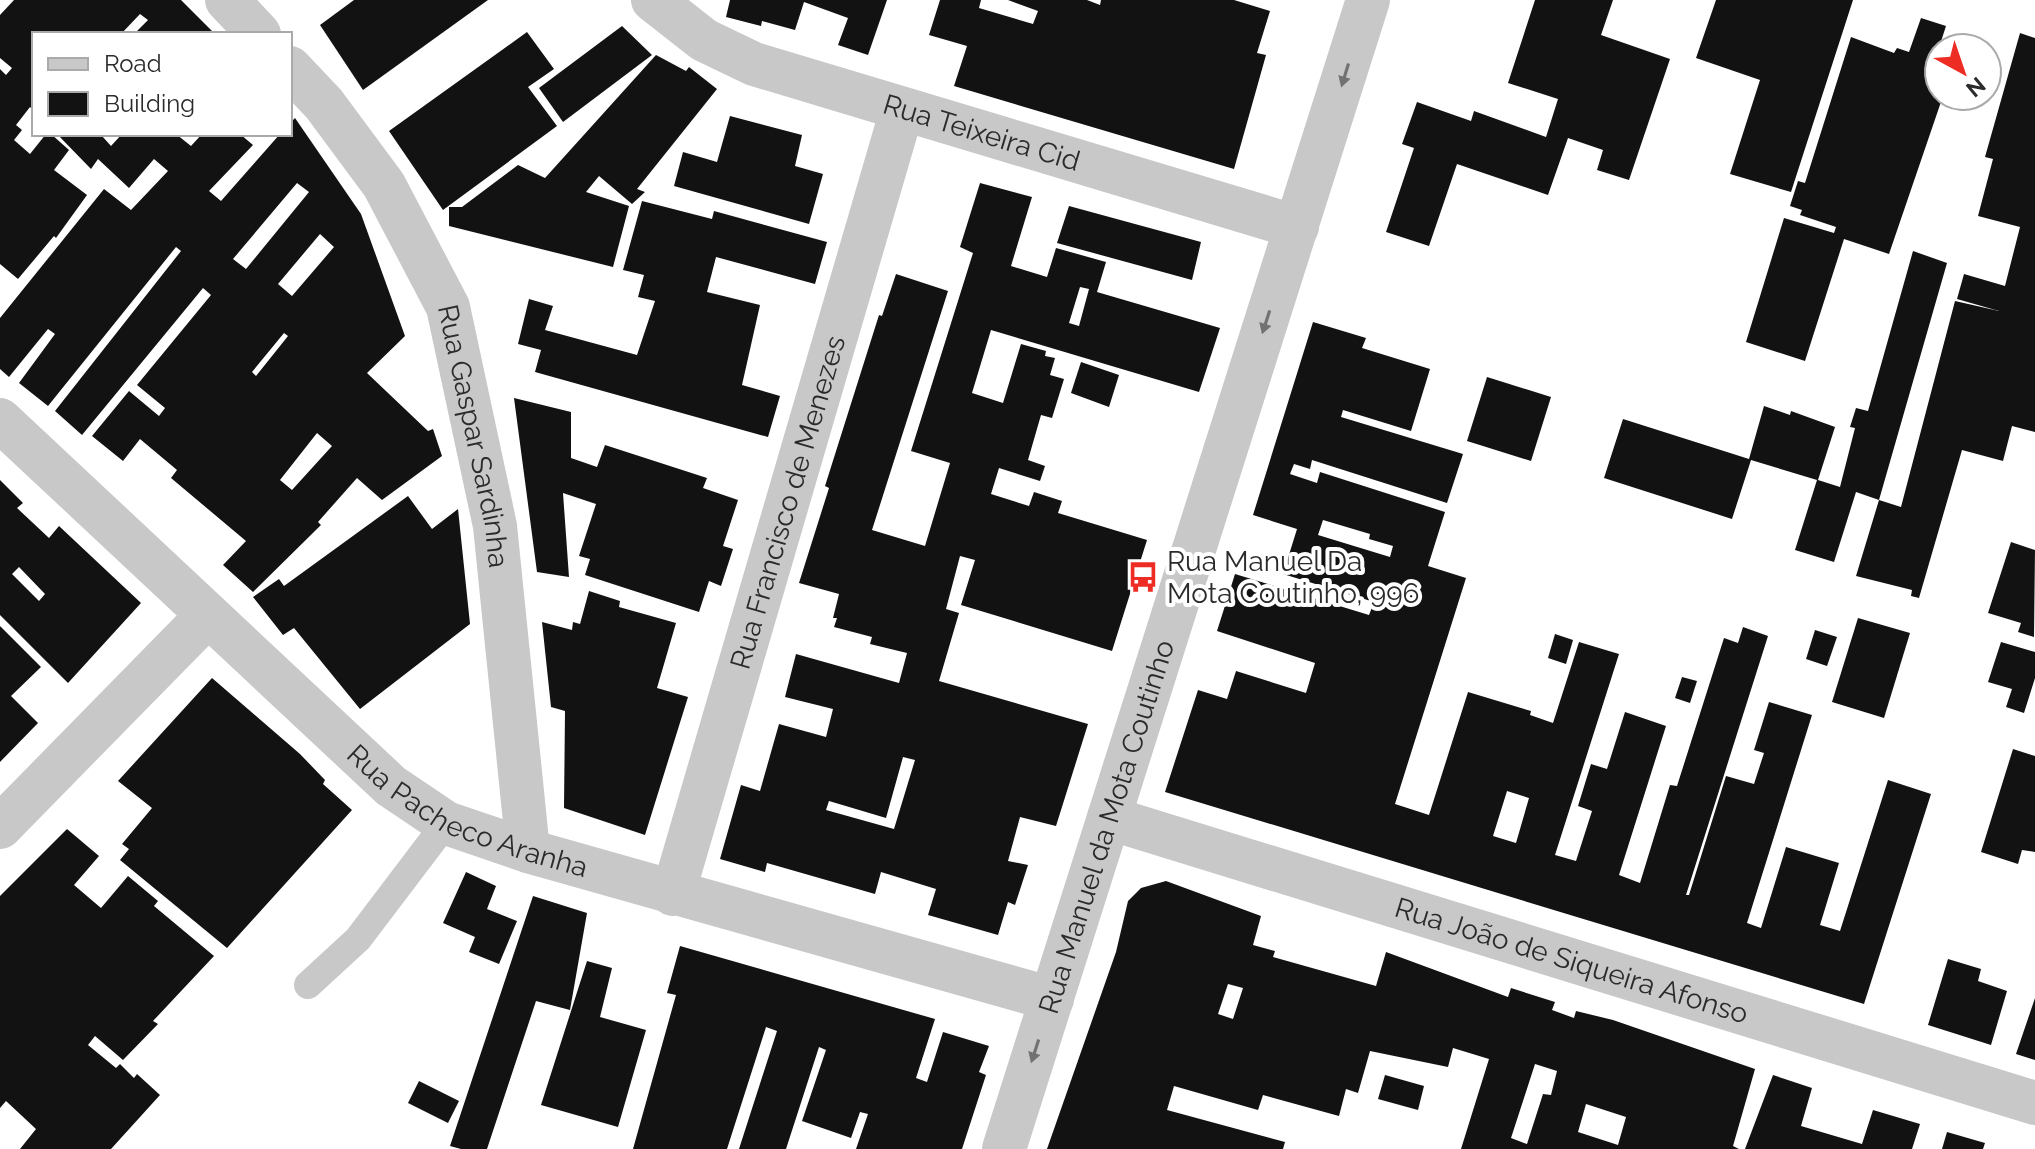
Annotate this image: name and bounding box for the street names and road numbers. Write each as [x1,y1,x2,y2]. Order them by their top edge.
street label: Rua Teixeira Cid [879,87,1084,177]
street label: Rua Gaspar Sardinha [431,301,516,569]
street label: Rua Francisco de Menezes [723,332,852,673]
street label: Rua Manuel da Mota Coutinho [1031,636,1181,1018]
street label: Rua Pacheco Aranha [341,737,592,884]
street label: Rua João de Siqueira Afonso [1391,891,1752,1030]

